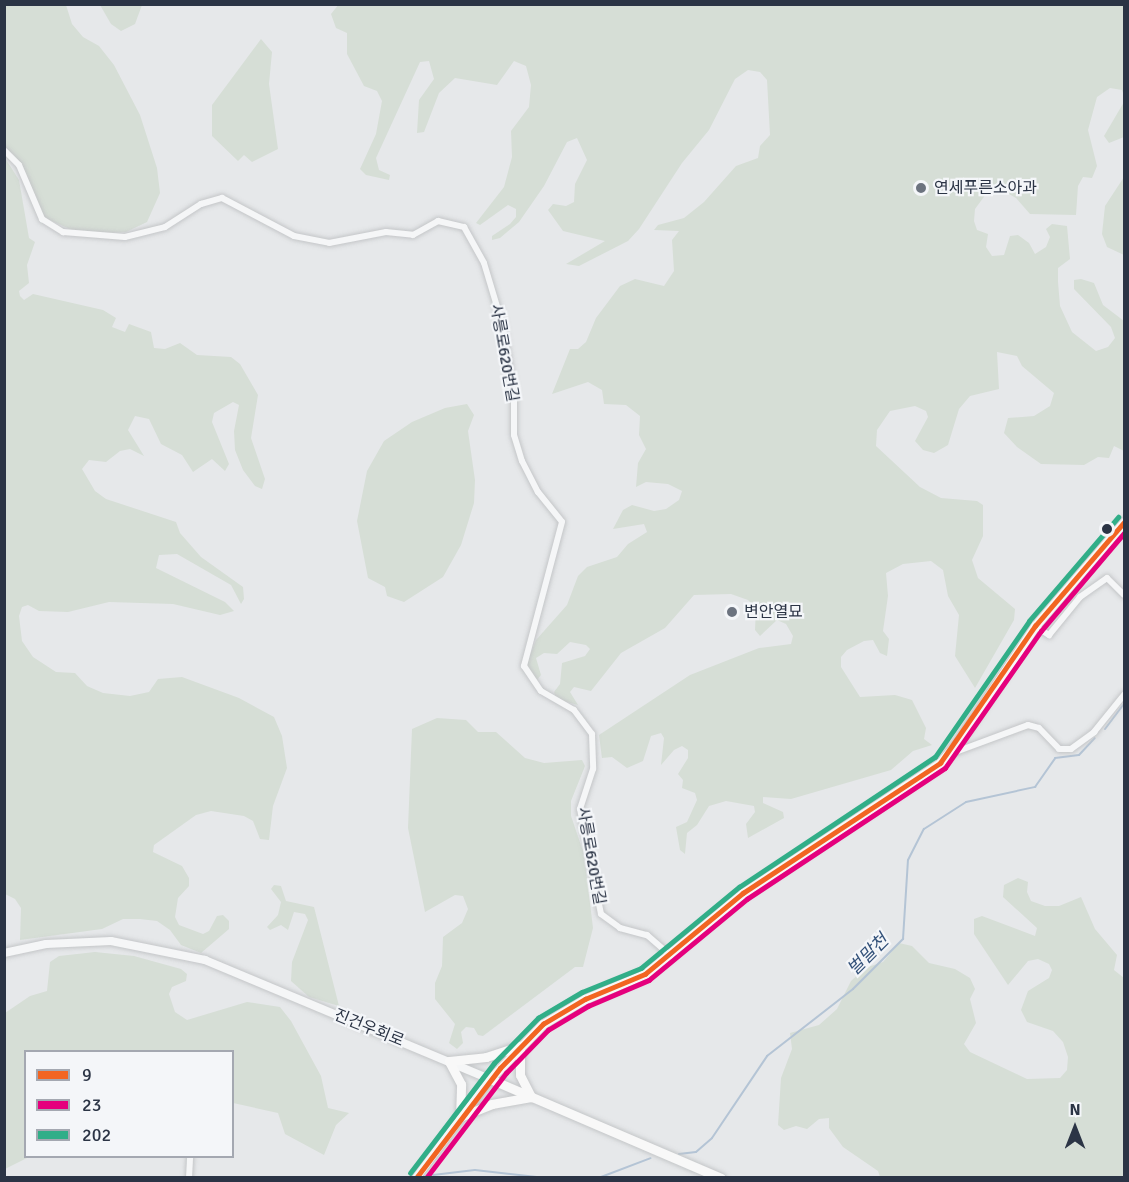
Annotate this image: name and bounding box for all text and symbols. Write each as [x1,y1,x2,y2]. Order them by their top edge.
place label: 연세푸른소아과 [934,178,1037,198]
marker: 연세푸른소아과 [912,179,930,197]
street label: 사릉로620번길 [486,302,522,404]
unlabelled marker [1101,523,1113,535]
place label: 변안열묘 [744,602,803,622]
marker: 변안열묘 [725,605,739,619]
street label: 사릉로620번길 [573,805,609,907]
water label: 벌말천 [843,930,893,980]
street label: 진건우회로 [331,1005,407,1051]
legend [24,1050,234,1158]
text: 9 [82,1064,92,1086]
text: 23 [82,1094,101,1116]
north arrow [1045,1098,1105,1158]
text: N [1069,1100,1081,1120]
text: 202 [82,1124,111,1146]

